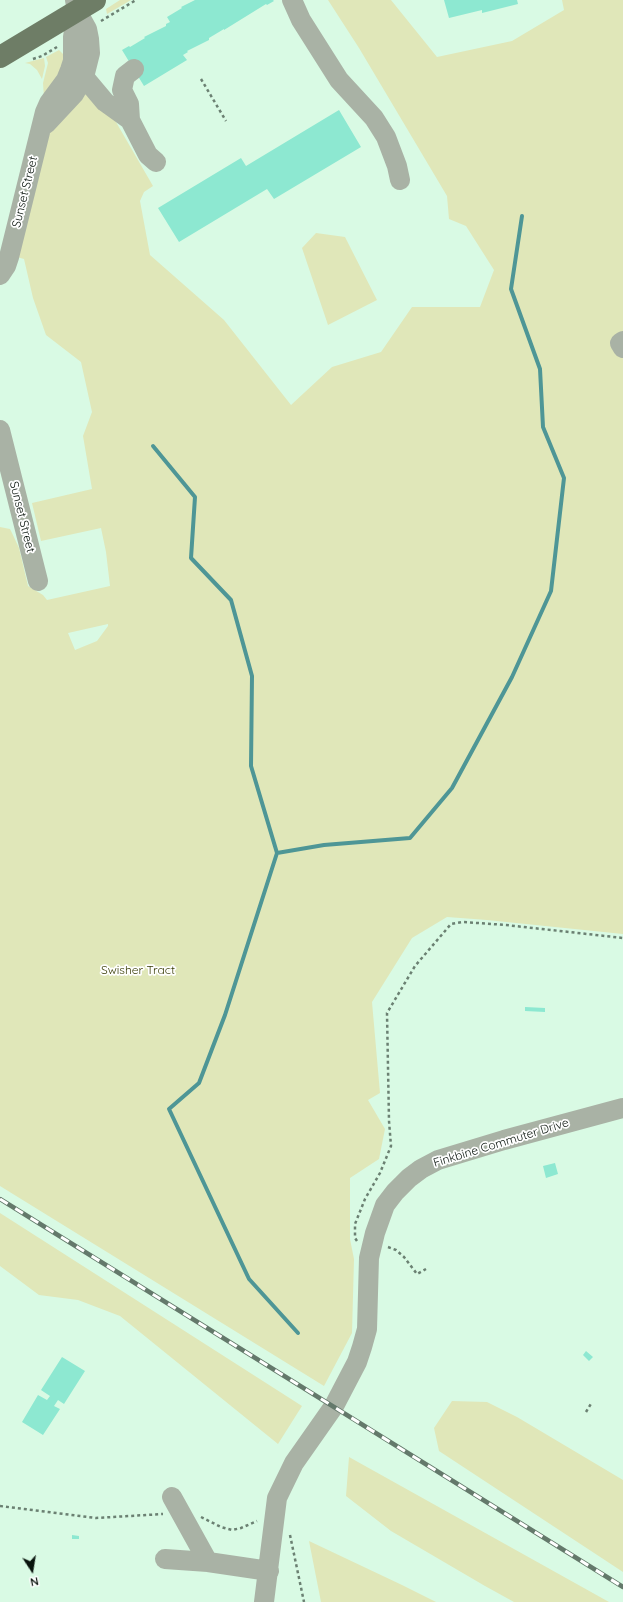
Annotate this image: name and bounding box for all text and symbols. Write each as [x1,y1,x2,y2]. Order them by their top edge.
street label: Sunset Street [9,155,41,229]
street label: Sunset Street [6,480,38,554]
park label: Swisher Tract [101,963,175,977]
street label: Finkbine Commuter Drive [432,1116,570,1170]
north arrow [12,1550,52,1590]
text: N [29,1574,40,1589]

